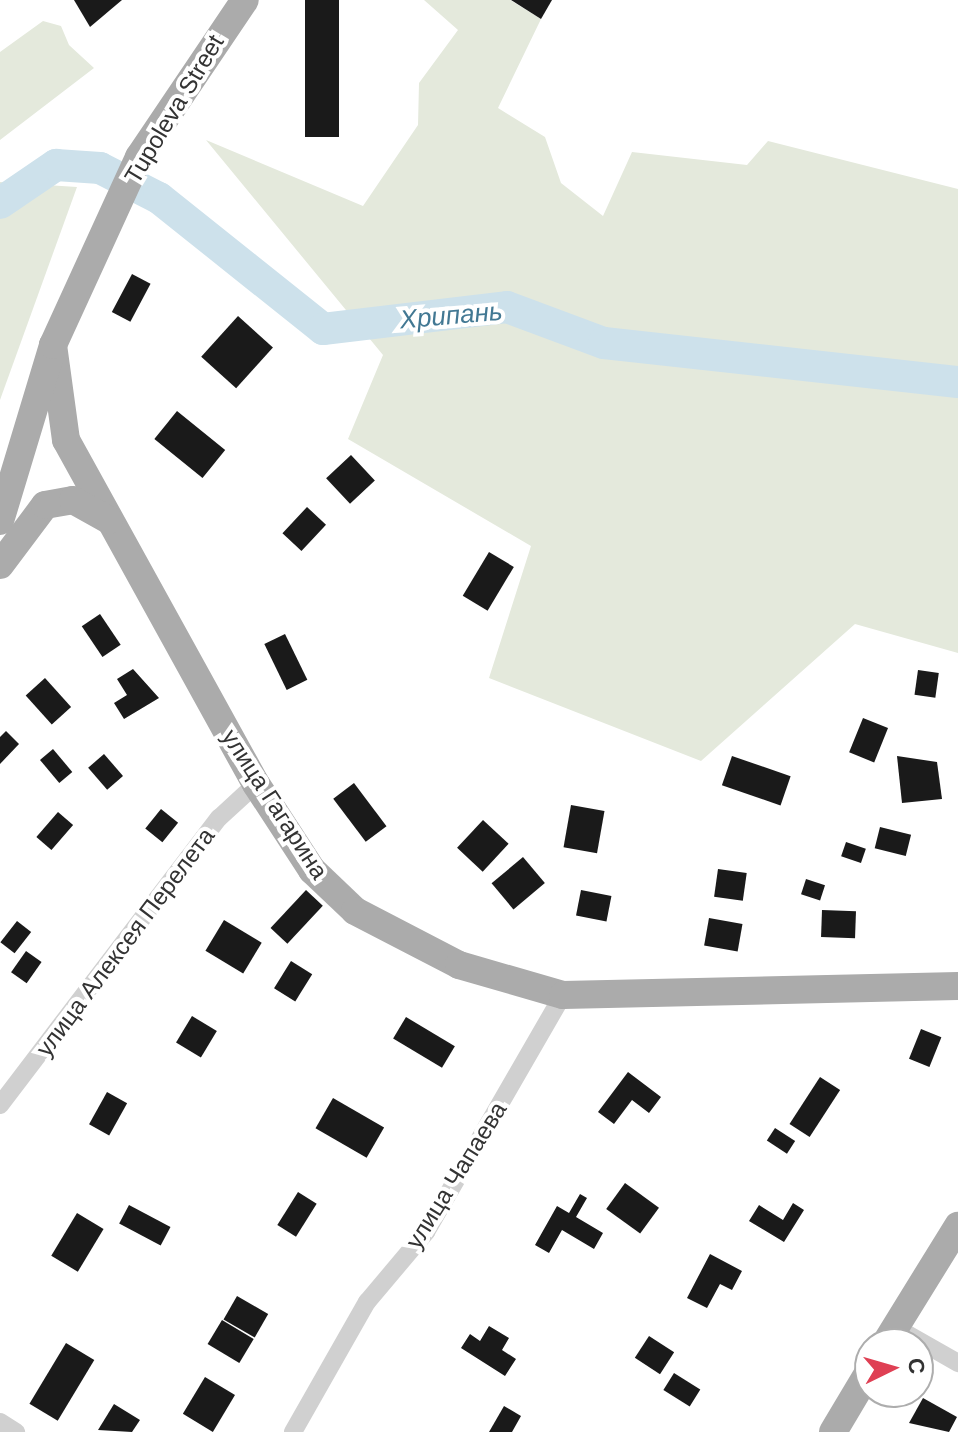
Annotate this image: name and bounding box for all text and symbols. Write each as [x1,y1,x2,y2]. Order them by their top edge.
street label: Tupoleva Street [118,29,230,189]
water label: Хрипань [398,296,504,336]
street label: улица Гагарина [216,724,334,884]
street label: улица Алексея Перелета [30,822,220,1062]
street label: улица Чапаева [399,1096,513,1254]
north arrow [854,1328,934,1408]
text: С [903,1357,930,1375]

